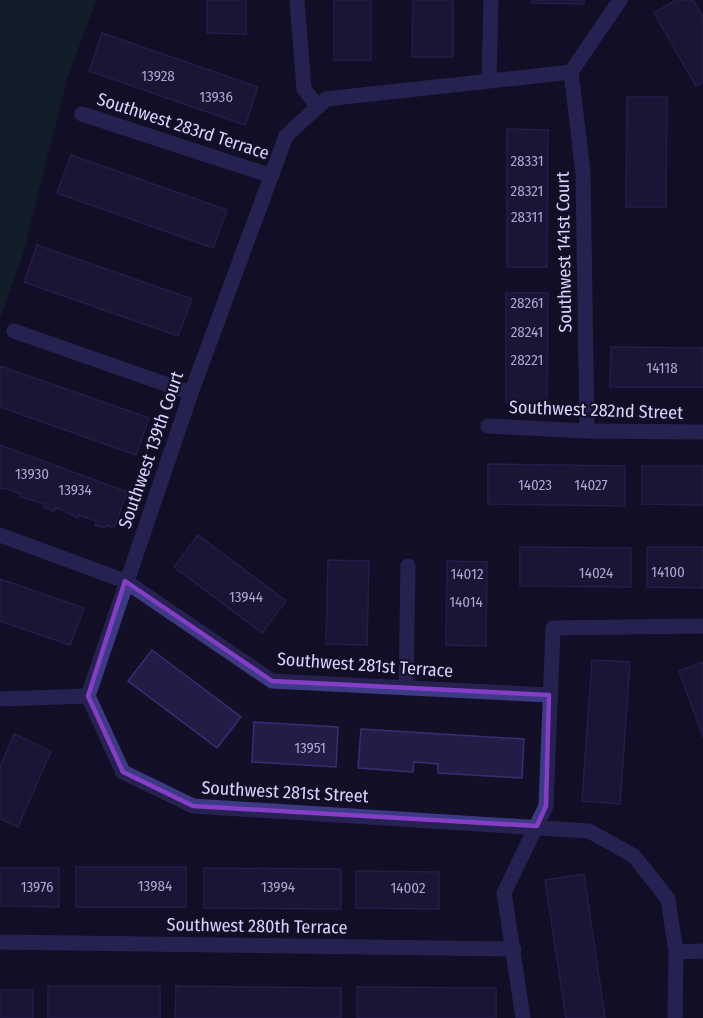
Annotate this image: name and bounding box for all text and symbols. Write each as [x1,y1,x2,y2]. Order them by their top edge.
house number: 13928 [141,67,175,85]
street label: Southwest 283rd Terrace [94,88,272,164]
house number: 13936 [199,88,233,106]
house number: 28331 [510,152,544,170]
street label: Southwest 141st Court [552,171,576,333]
house number: 28321 [511,182,543,200]
house number: 28311 [511,208,543,226]
house number: 28261 [510,294,544,312]
house number: 28241 [511,323,543,341]
house number: 28221 [511,351,543,369]
house number: 14118 [646,359,678,377]
street label: Southwest 139th Court [114,368,188,531]
street label: Southwest 282nd Street [509,396,683,424]
house number: 13930 [15,465,49,483]
house number: 14023 [518,476,552,494]
house number: 14027 [574,476,608,494]
house number: 13934 [58,481,92,499]
house number: 14100 [651,563,685,581]
house number: 14024 [579,564,613,582]
house number: 14012 [450,565,484,583]
house number: 13944 [229,588,263,606]
house number: 14014 [449,593,483,611]
street label: Southwest 281st Terrace [276,648,454,682]
house number: 13951 [294,739,326,757]
street label: Southwest 281st Street [201,777,369,807]
house number: 13984 [138,877,172,895]
house number: 13976 [21,878,53,896]
house number: 13994 [261,878,295,896]
house number: 14002 [390,879,426,897]
street label: Southwest 280th Terrace [166,913,348,939]

